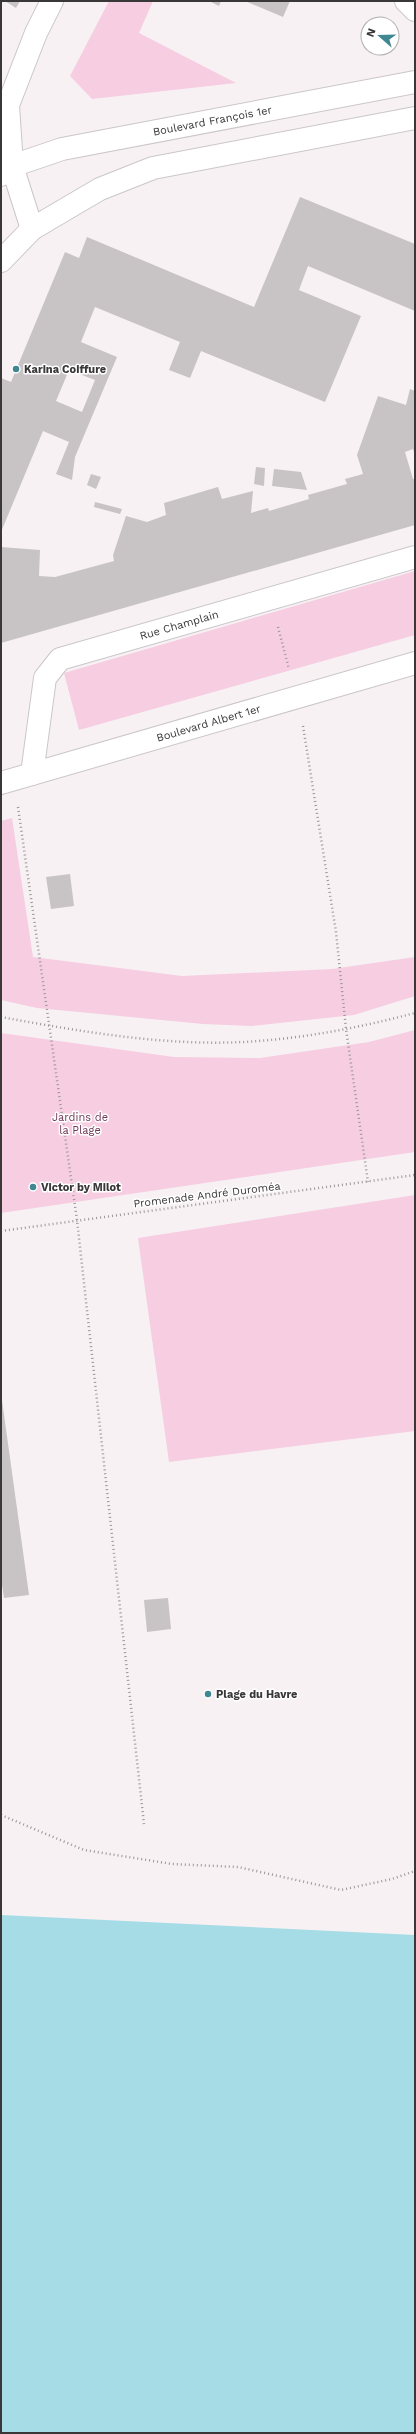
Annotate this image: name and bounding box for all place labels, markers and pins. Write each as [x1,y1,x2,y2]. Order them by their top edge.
place label: Karina Coiffure [24,363,106,376]
marker: Karina Coiffure [11,364,21,374]
place label: Victor by Milot [41,1181,121,1194]
marker: Victor by Milot [28,1182,38,1192]
place label: Plage du Havre [216,1688,297,1701]
marker: Plage du Havre [203,1689,213,1699]

